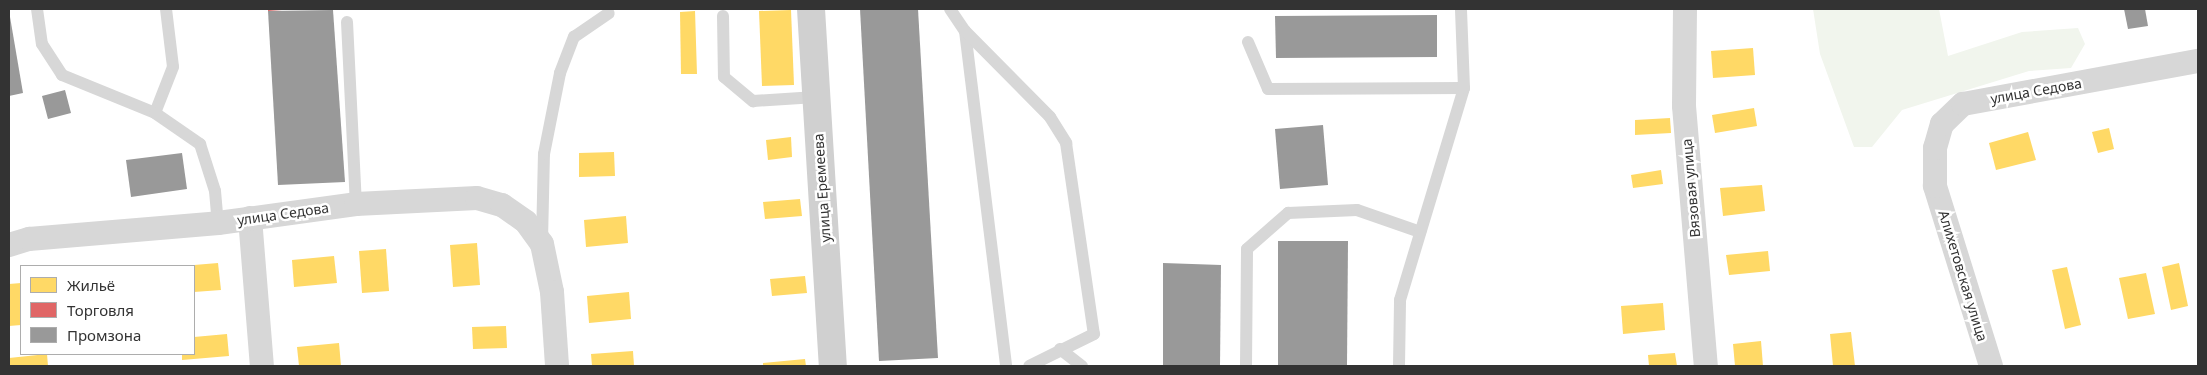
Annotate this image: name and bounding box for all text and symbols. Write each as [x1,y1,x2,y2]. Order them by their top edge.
street label: улица Седова [1989,75,2083,107]
street label: улица Еремеева [810,133,834,243]
street label: Вязовая улица [1678,138,1704,238]
street label: улица Седова [236,199,330,229]
street label: Алихетовская улица [1935,208,1991,344]
legend [20,265,195,355]
text: Жильё [67,275,115,295]
text: Торговля [67,300,134,320]
text: Промзона [67,325,141,345]

